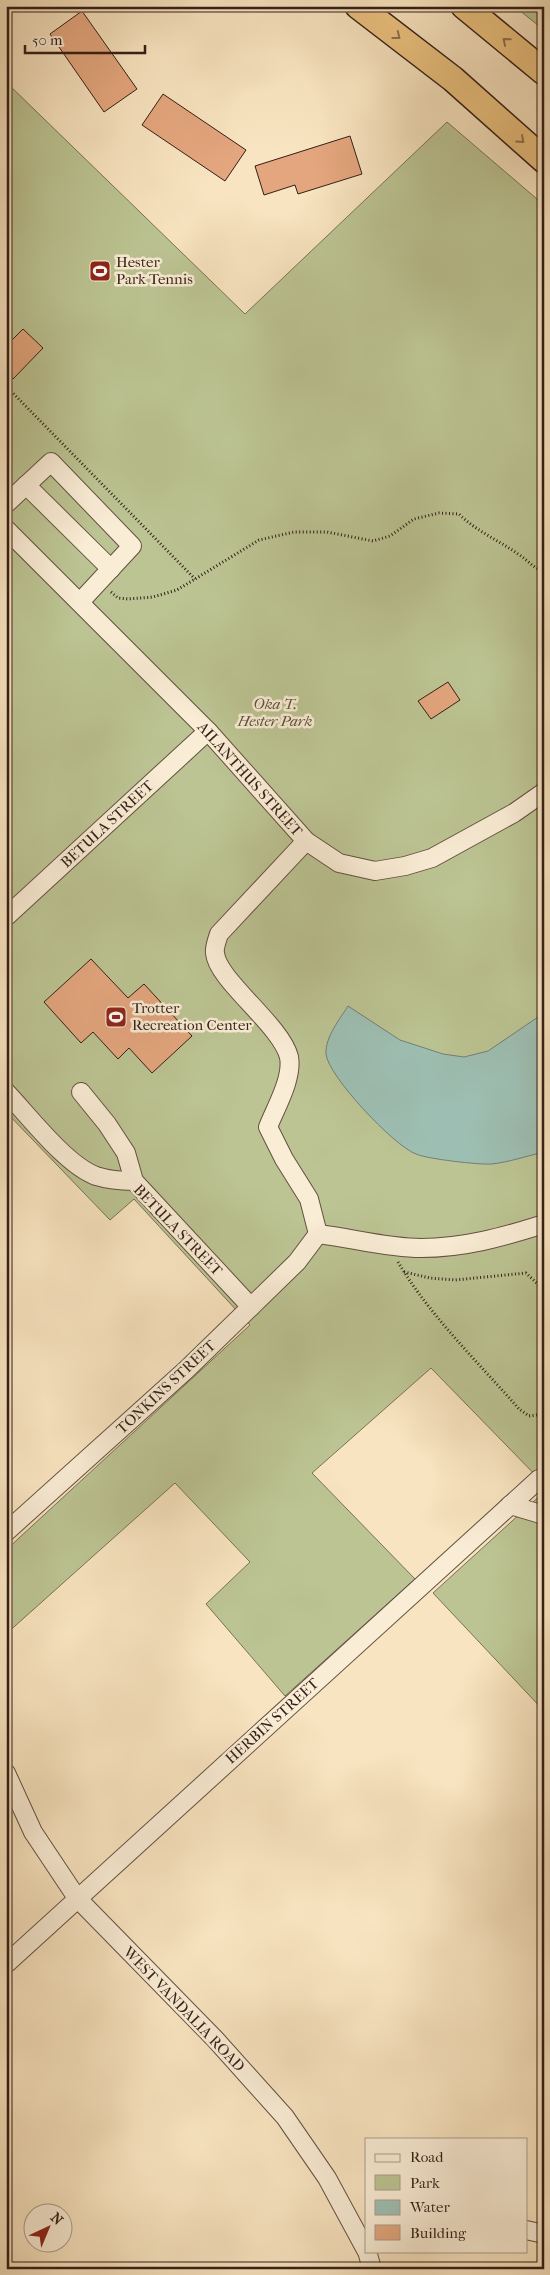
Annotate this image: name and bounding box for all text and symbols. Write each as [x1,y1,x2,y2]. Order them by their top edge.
scale bar [25,22,145,54]
one-way arrow [391,30,401,39]
text: 50 m [32,31,63,49]
one-way arrow [503,38,512,46]
one-way arrow [516,134,525,143]
place label: Hester Park Tennis [116,253,193,288]
sports icon: Hester Park Tennis [88,259,112,283]
park label: Oka T. Hester Park [237,695,312,730]
street label: AILANTHUS STREET [193,717,307,841]
street label: BETULA STREET [57,776,158,872]
place label: Trotter Recreation Center [132,999,252,1034]
sports icon: Trotter Recreation Center [104,1005,128,1029]
street label: BETULA STREET [130,1181,227,1280]
street label: TONKINS STREET [113,1336,220,1438]
street label: HERBIN STREET [222,1674,323,1768]
street label: WEST VANDALIA ROAD [119,1942,248,2075]
legend [365,2138,528,2252]
text: Road [410,2148,444,2166]
text: Park [410,2174,440,2192]
text: Water [409,2198,450,2216]
north arrow [22,2202,72,2252]
text: N [47,2209,67,2229]
text: Building [410,2224,467,2242]

